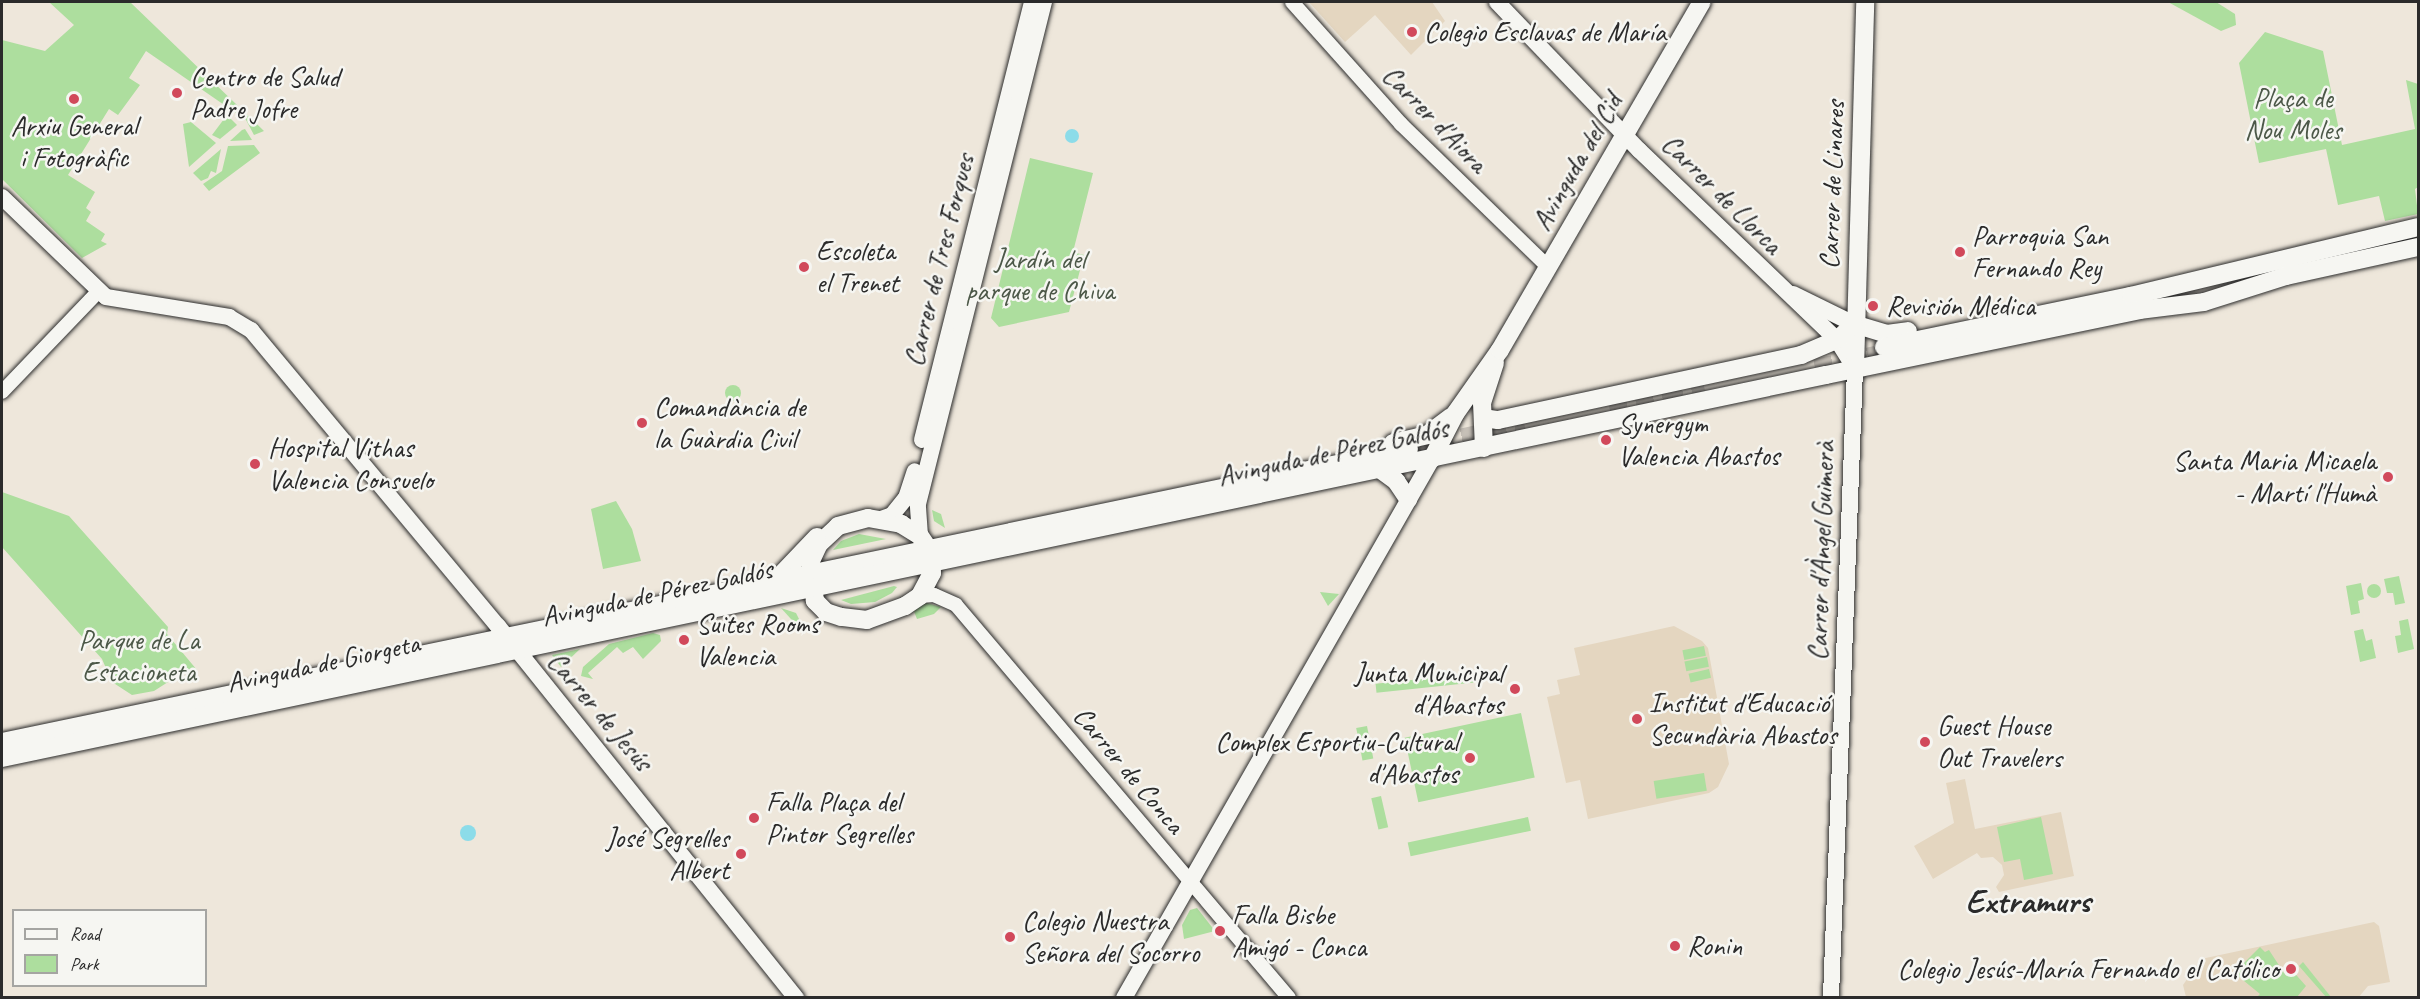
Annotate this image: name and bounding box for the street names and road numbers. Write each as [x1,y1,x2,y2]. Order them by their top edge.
street label: Carrer d'Aiora [1375,58,1495,180]
street label: Avinguda del Cid [1524,88,1630,236]
street label: Carrer de Linares [1812,100,1852,270]
street label: Carrer de Llorca [1655,127,1789,261]
street label: Carrer de Tres Forques [897,151,981,369]
street label: Avinguda de Pérez Galdós [1214,411,1452,493]
street label: Carrer d'Àngel Guimerà [1800,441,1842,661]
street label: Avinguda de Pérez Galdós [538,552,776,634]
street label: Avinguda de Giorgeta [223,626,423,700]
street label: Carrer de Jesús [540,645,660,777]
street label: Carrer de Conca [1066,700,1192,840]

